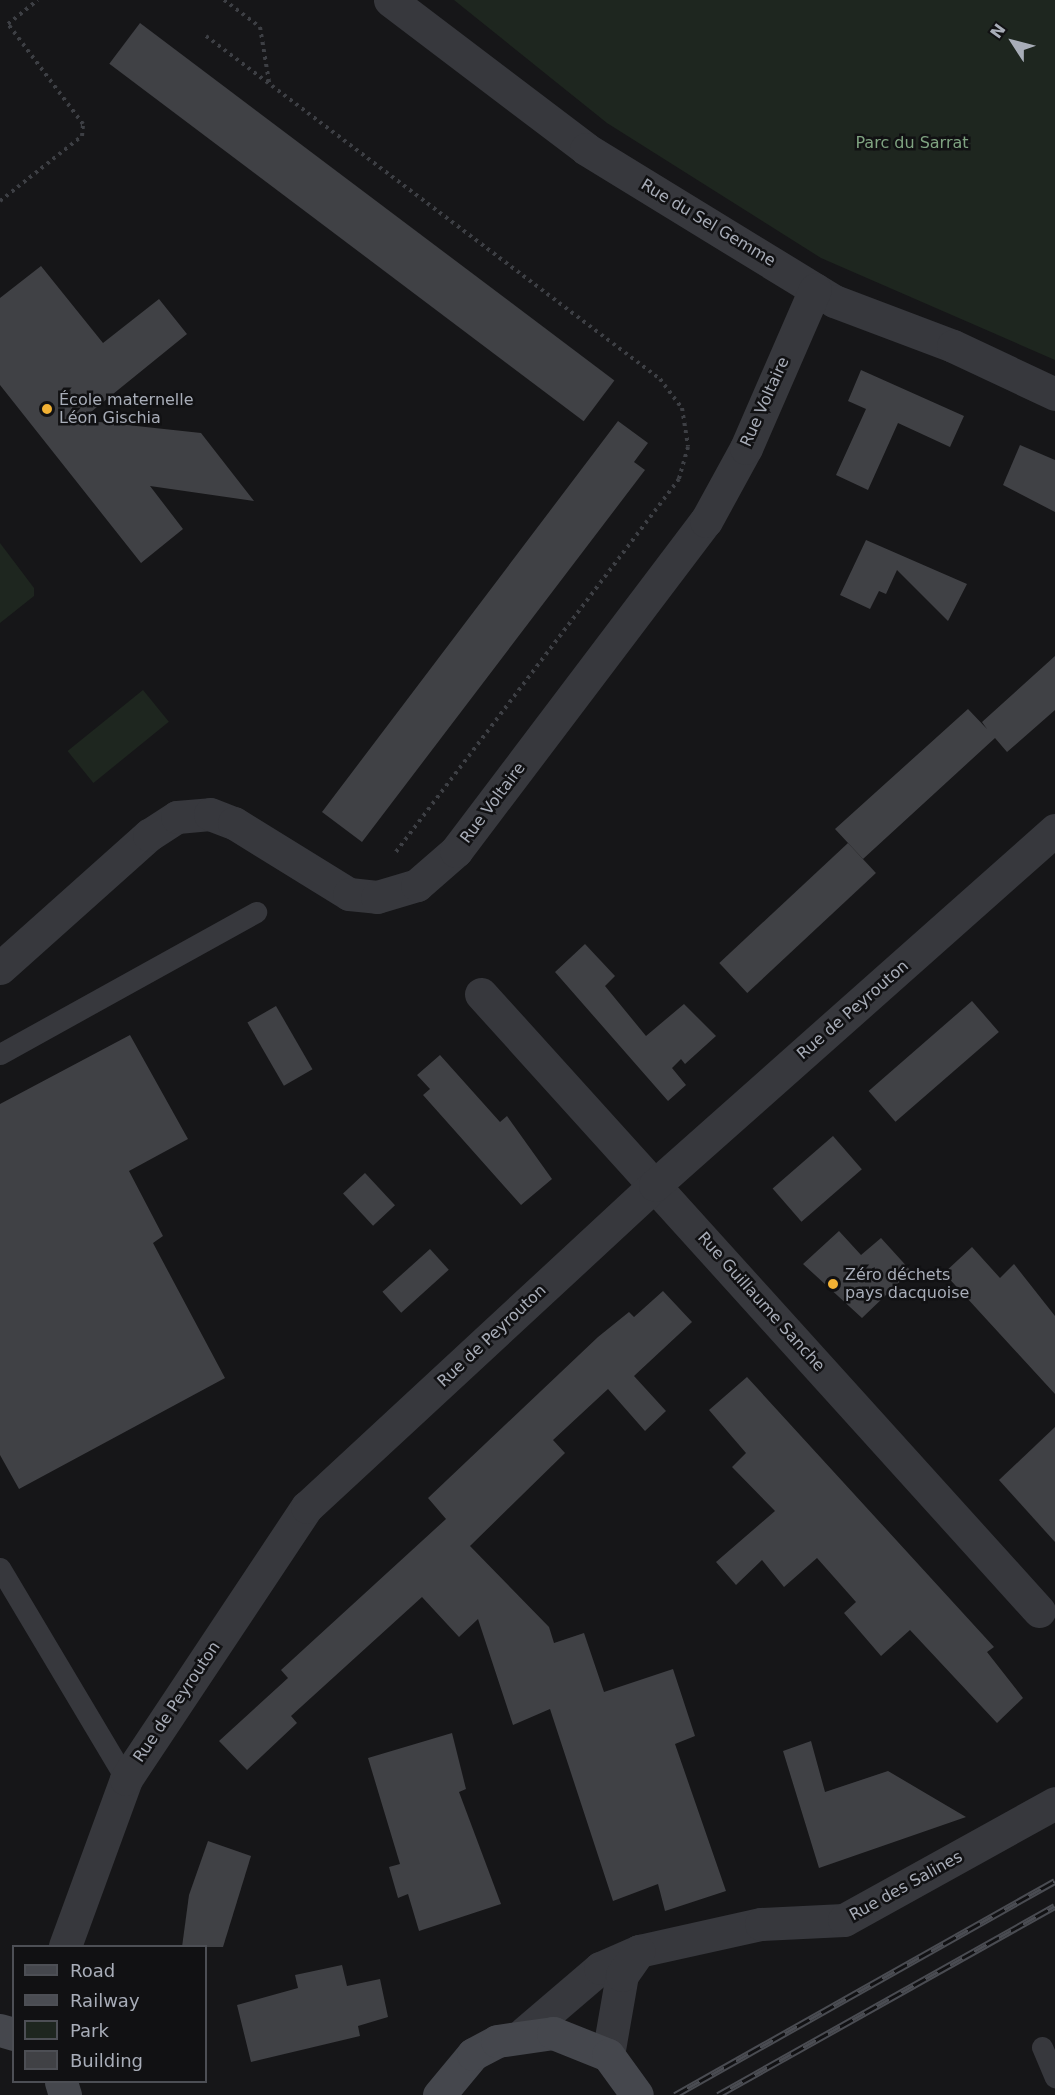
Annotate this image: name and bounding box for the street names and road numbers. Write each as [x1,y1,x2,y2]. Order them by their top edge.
street label: Rue du Sel Gemme [637,175,779,271]
street label: Rue Voltaire [737,354,793,450]
street label: Rue Voltaire [456,759,530,847]
street label: Rue de Peyrouton [793,956,913,1064]
street label: Rue Guillaume Sanche [693,1228,829,1376]
street label: Rue de Peyrouton [434,1281,550,1391]
street label: Rue de Peyrouton [130,1638,224,1766]
street label: Rue des Salines [846,1847,966,1925]

